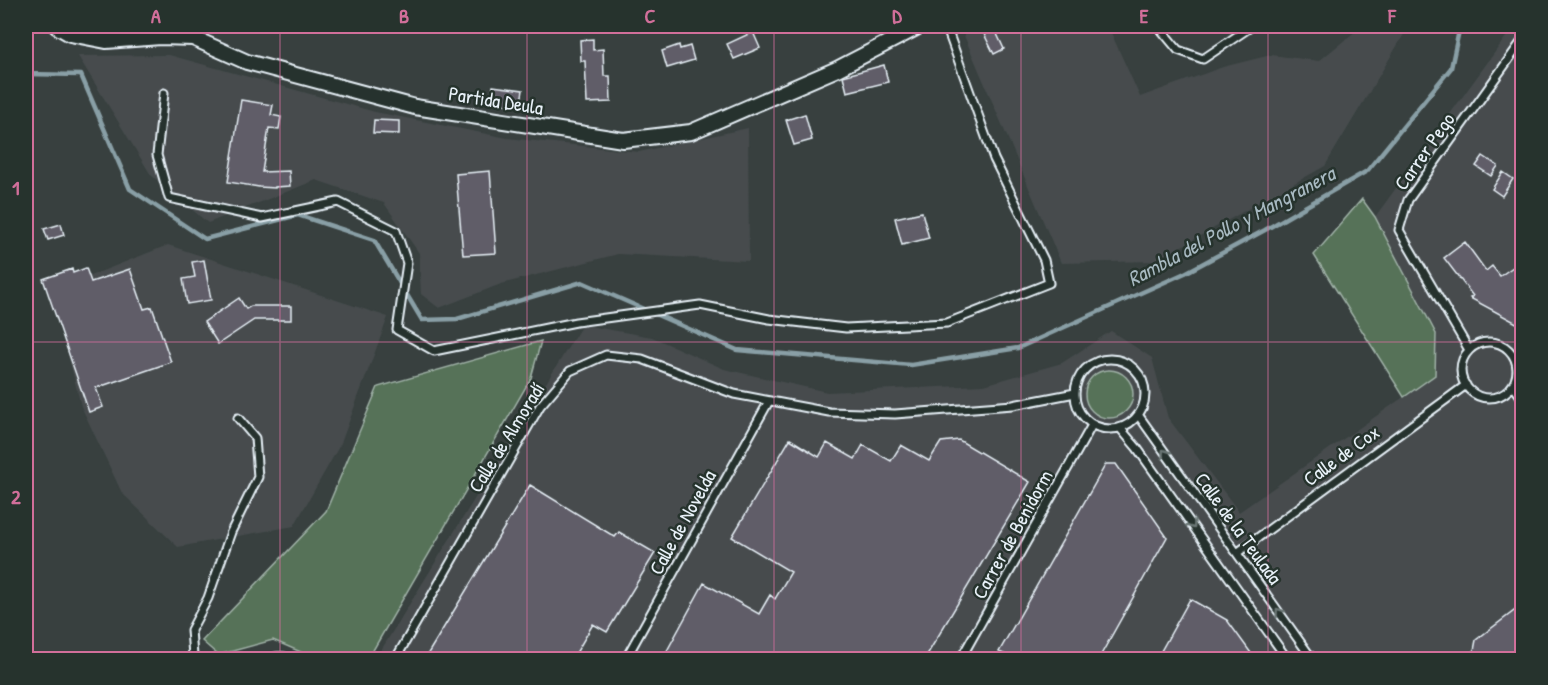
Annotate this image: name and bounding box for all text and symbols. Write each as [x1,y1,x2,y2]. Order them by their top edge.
text: A [151,2,161,29]
text: B [399,2,409,29]
text: C [645,2,656,29]
text: D [892,2,902,29]
text: E [1140,2,1149,29]
text: F [1387,2,1397,29]
street label: Partida Deula [447,79,545,121]
street label: Carrer Pego [1387,107,1461,195]
water label: Rambla del Pollo y Mangranera [1122,158,1342,293]
text: 1 [12,174,20,201]
street label: Calle de Almoradí [461,377,551,497]
street label: Calle de Cox [1297,418,1385,492]
one-way arrow [1162,449,1173,460]
street label: Calle de Novelda [642,465,722,579]
street label: Carrer de Benidorm [965,465,1059,603]
street label: Calle de la Teulada [1189,467,1289,590]
text: 2 [11,483,21,510]
one-way arrow [1185,519,1196,530]
one-way arrow [1275,607,1286,618]

